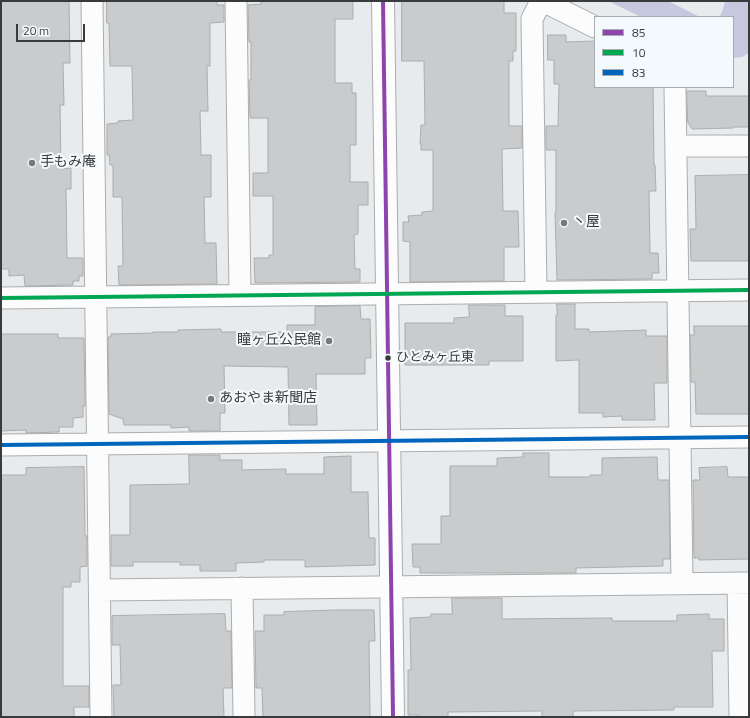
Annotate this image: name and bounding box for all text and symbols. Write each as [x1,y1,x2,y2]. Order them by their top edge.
scale bar [18,16,87,42]
legend [594,16,734,88]
text: 20 m [23,21,49,40]
text: 85 [632,23,645,42]
text: 10 [632,43,645,62]
text: 83 [632,63,645,82]
place label: 手もみ庵 [40,155,96,171]
marker: 手もみ庵 [27,158,37,168]
place label: 丶屋 [572,215,600,231]
marker: 丶屋 [559,218,569,228]
place label: 瞳ヶ丘公民館 [237,333,321,349]
marker: 瞳ヶ丘公民館 [324,336,334,346]
place label: ひとみヶ丘東 [396,350,474,366]
marker: ひとみヶ丘東 [383,353,393,363]
place label: あおやま新聞店 [219,391,317,407]
marker: あおやま新聞店 [206,394,216,404]

